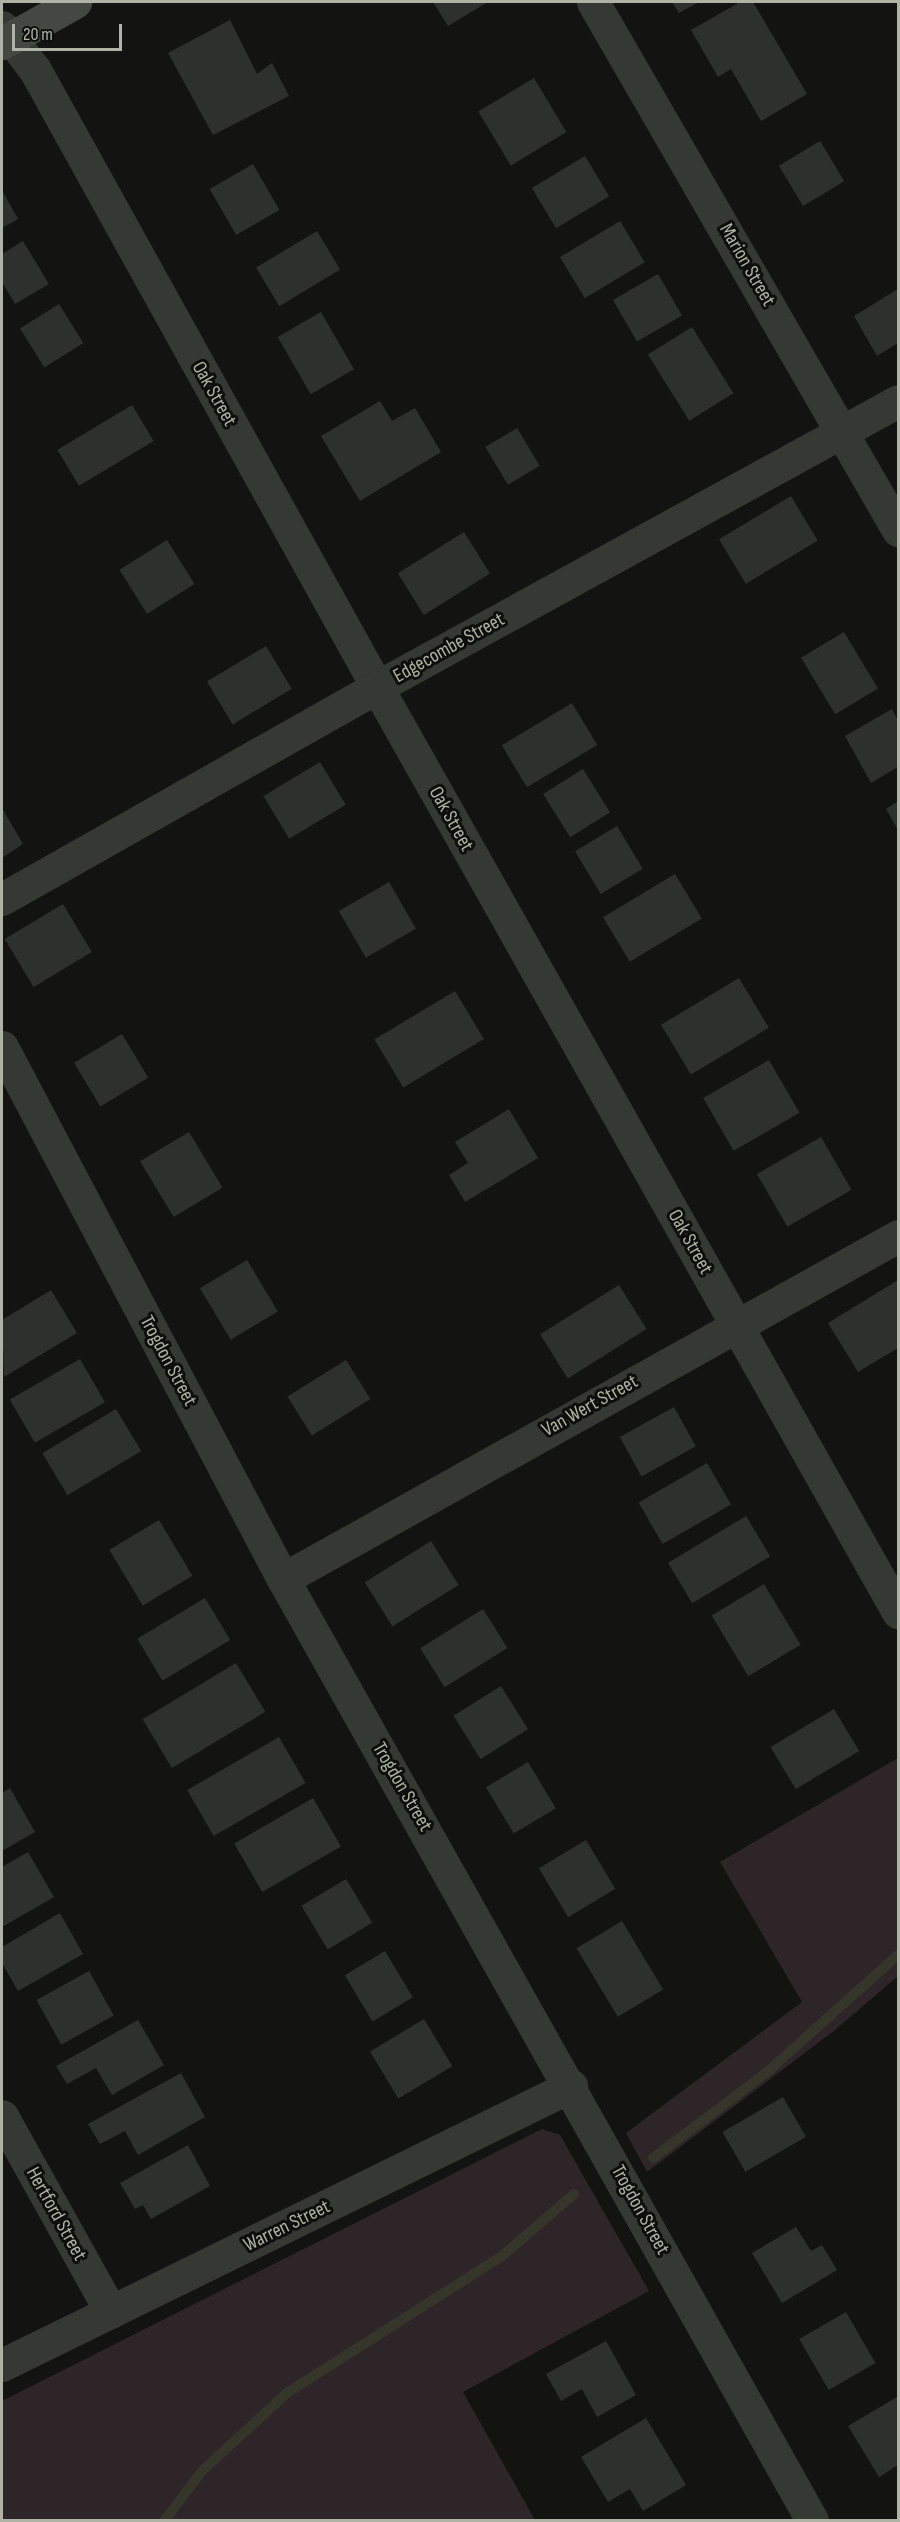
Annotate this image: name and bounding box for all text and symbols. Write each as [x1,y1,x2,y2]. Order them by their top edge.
scale bar [15,12,124,50]
text: 20 m [23,24,53,45]
street label: Marion Street [714,219,780,311]
street label: Oak Street [186,357,242,431]
street label: Edgecombe Street [389,608,509,688]
street label: Oak Street [423,782,479,856]
street label: Oak Street [662,1205,718,1279]
street label: Trogdon Street [134,1312,202,1410]
street label: Van Wert Street [538,1370,642,1442]
street label: Trogdon Street [367,1738,437,1836]
street label: Trogdon Street [606,2161,674,2259]
street label: Hertford Street [21,2163,91,2265]
street label: Warren Street [240,2195,334,2257]

